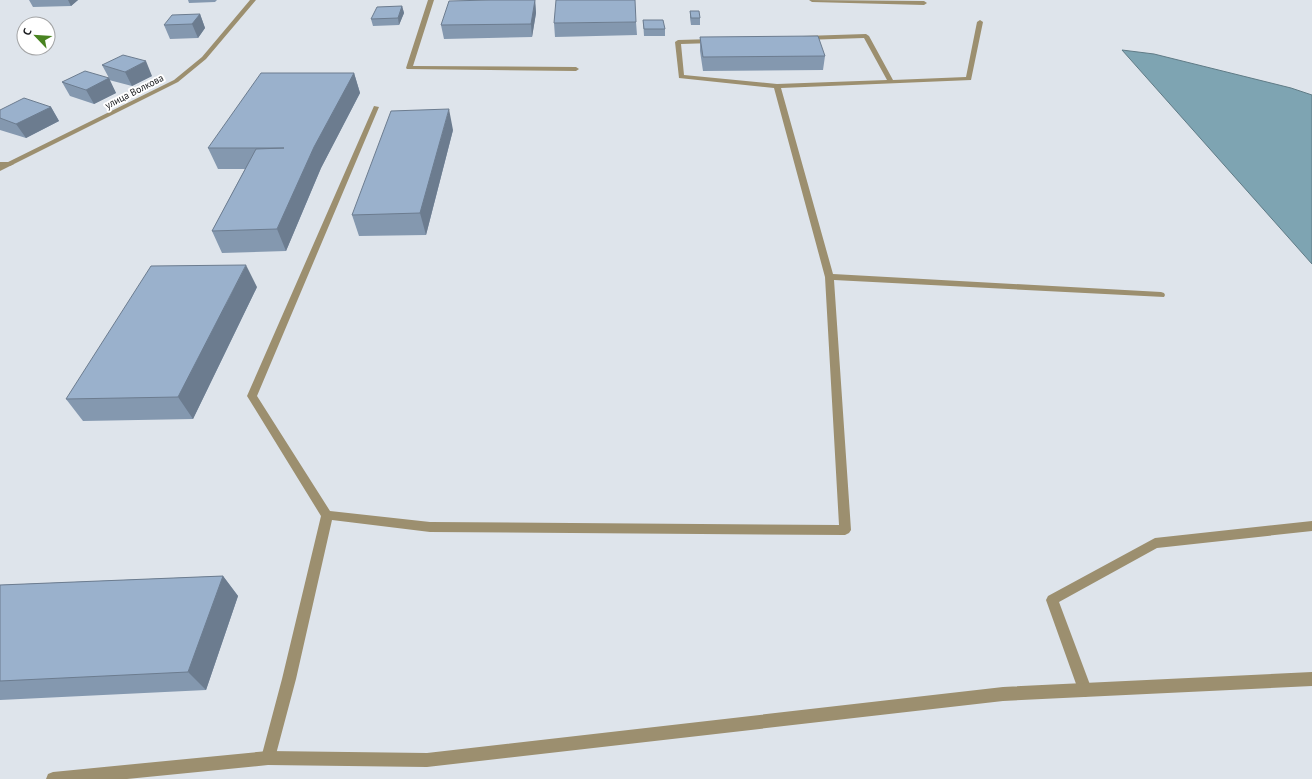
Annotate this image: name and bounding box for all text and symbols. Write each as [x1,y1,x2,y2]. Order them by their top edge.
north arrow [16,16,56,56]
text: С [19,26,35,38]
street label: улица Волкова [103,71,166,112]

